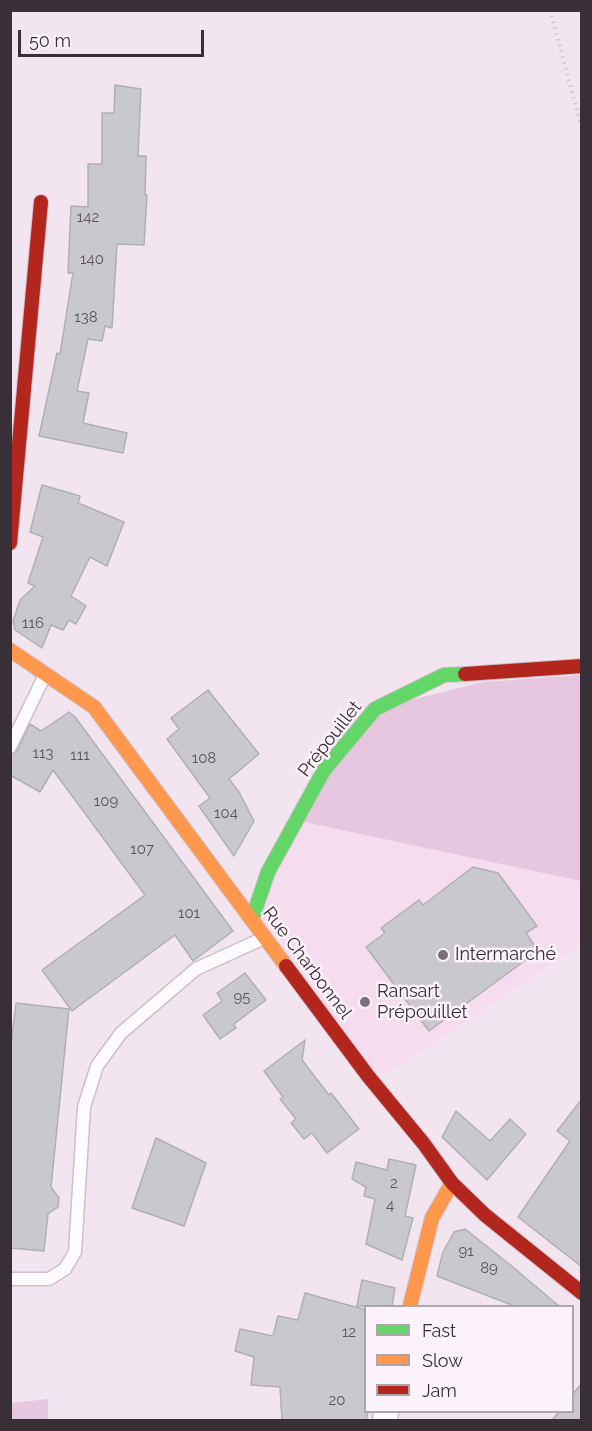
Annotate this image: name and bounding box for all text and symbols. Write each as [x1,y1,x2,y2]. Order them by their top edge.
scale bar [21,18,207,56]
text: 50 m [29,30,71,51]
house number: 142 [77,208,99,226]
house number: 140 [80,250,104,268]
house number: 138 [74,308,98,326]
house number: 116 [22,614,44,632]
street label: Prépouillet [294,697,366,781]
house number: 113 [33,744,53,762]
house number: 111 [70,746,90,764]
house number: 108 [192,749,216,767]
house number: 109 [94,792,118,810]
house number: 104 [214,804,238,822]
house number: 107 [130,840,154,858]
street label: Rue Charbonnel [258,903,356,1023]
house number: 101 [178,904,200,922]
place label: Intermarché [455,944,556,966]
marker: Intermarché [436,948,450,962]
place label: Ransart Prépouillet [377,981,468,1024]
house number: 95 [234,988,250,1006]
marker: Ransart Prépouillet [358,995,372,1009]
house number: 2 [390,1174,398,1192]
house number: 4 [386,1196,394,1214]
house number: 91 [458,1242,474,1260]
house number: 89 [480,1259,498,1277]
legend [364,1305,574,1413]
text: Fast [422,1320,456,1341]
house number: 12 [342,1323,356,1341]
text: Slow [422,1350,463,1371]
text: Jam [422,1380,457,1401]
house number: 20 [329,1391,345,1409]

